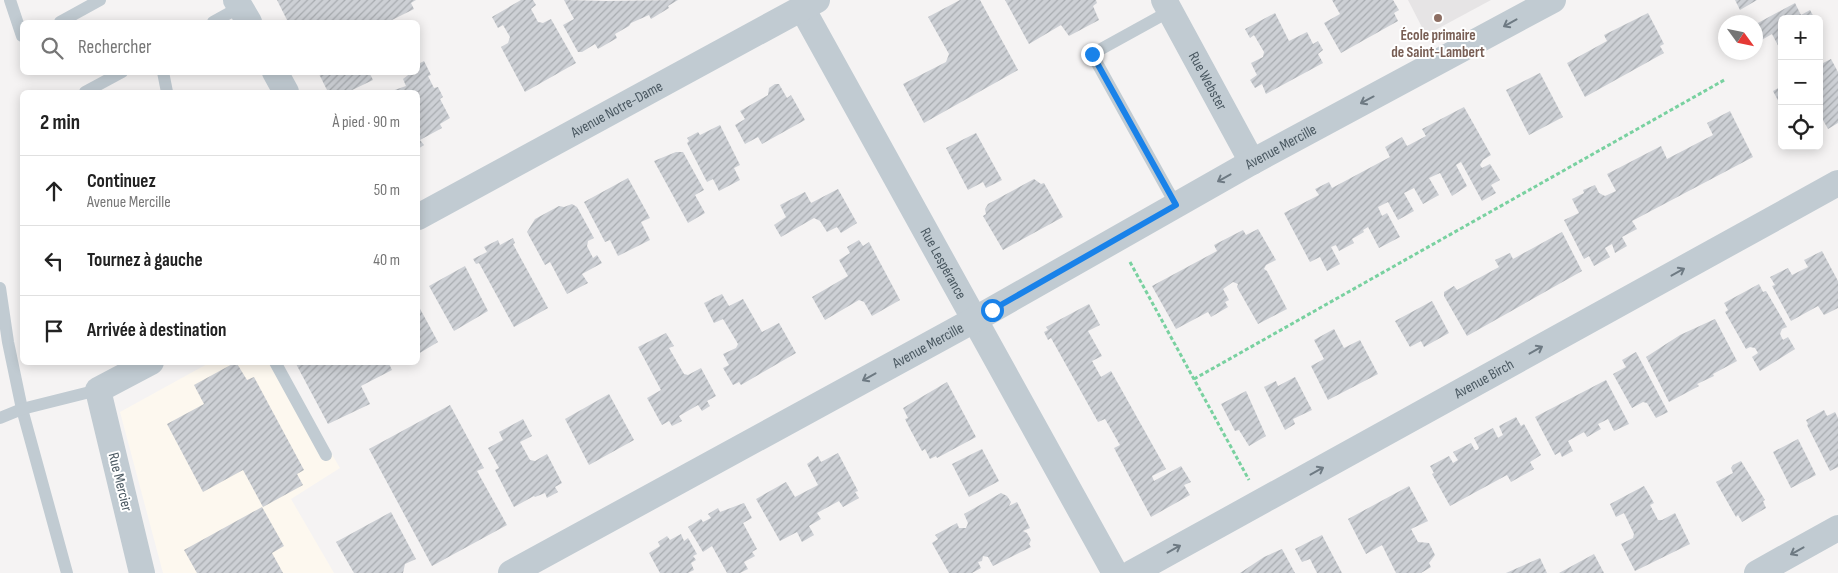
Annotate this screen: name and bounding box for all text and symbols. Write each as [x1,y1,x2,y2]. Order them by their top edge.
marker: École primaire de Saint-Lambert [1432,12,1444,24]
north arrow [1718,15,1763,60]
map controls [1778,15,1823,150]
button: + [1778,15,1823,60]
one-way arrow [1503,19,1518,28]
search box [20,20,420,75]
place label: École primaire de Saint-Lambert [1391,26,1485,62]
icon: search [38,34,66,62]
text: Rechercher [78,36,152,59]
route end [1081,43,1104,66]
street label: Rue Webster [1184,48,1232,114]
button: − [1778,60,1823,105]
street label: Avenue Notre-Dame [566,76,666,142]
one-way arrow [1360,96,1375,106]
button: locate [1778,105,1823,150]
text: 2 min [40,110,80,135]
text: À pied · 90 m [333,113,400,132]
street label: Avenue Mercille [1241,120,1320,174]
text: Continuez [87,170,156,193]
one-way arrow [1217,173,1232,183]
icon: ahead [40,177,68,205]
text: 50 m [374,181,400,200]
text: Avenue Mercille [87,193,171,212]
street label: Rue Lespérance [916,224,971,303]
icon: left [40,247,68,275]
text: Tournez à gauche [87,249,203,272]
text: 40 m [373,251,400,270]
one-way arrow [1670,267,1685,276]
route start [981,299,1004,322]
icon: arrive [40,317,68,345]
street label: Avenue Mercille [888,318,967,373]
text: Arrivée à destination [87,319,227,342]
one-way arrow [1528,345,1543,355]
street label: Avenue Birch [1450,355,1517,403]
one-way arrow [861,372,876,382]
street label: Rue Mercier [104,451,137,514]
one-way arrow [1309,466,1324,476]
one-way arrow [1167,544,1181,554]
one-way arrow [1790,546,1805,556]

